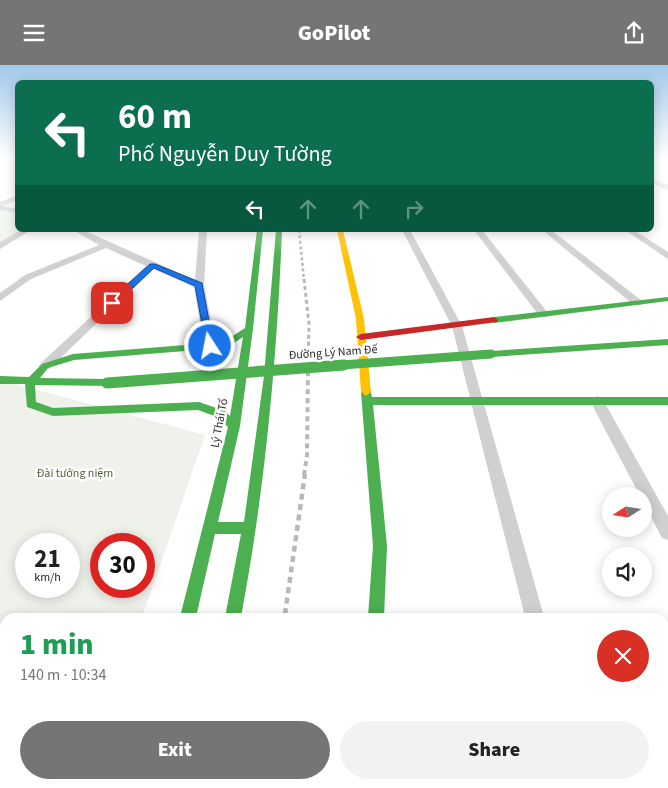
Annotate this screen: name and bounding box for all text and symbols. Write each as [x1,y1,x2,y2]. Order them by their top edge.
text: GoPilot [298,17,370,49]
icon: menu [20,19,48,47]
icon: share [620,19,648,47]
text: 60 m [118,92,192,142]
icon: left [35,100,100,165]
text: Phố Nguyễn Duy Tường [118,138,332,170]
icon: left [241,195,269,223]
icon: ahead [294,195,322,223]
icon: ahead [347,195,375,223]
icon: right [400,195,428,223]
pin [91,282,133,324]
icon: arrive [98,289,126,317]
position arrow [183,319,235,371]
street label: Đường Lý Nam Đế [288,341,379,364]
street label: Lý Thái Tổ [206,397,233,449]
park label: Đài tưởng niệm [37,465,113,482]
north arrow [602,487,652,537]
map controls [602,487,652,597]
speed limit sign: 30 [90,533,155,598]
text: 21 [34,541,61,577]
button: sound [602,547,652,597]
text: km/h [34,569,61,586]
text: 1 min [20,623,94,666]
button: close [597,630,649,682]
text: 140 m · 10:34 [20,664,107,686]
button: Exit [20,721,330,779]
button: Share [340,721,649,779]

